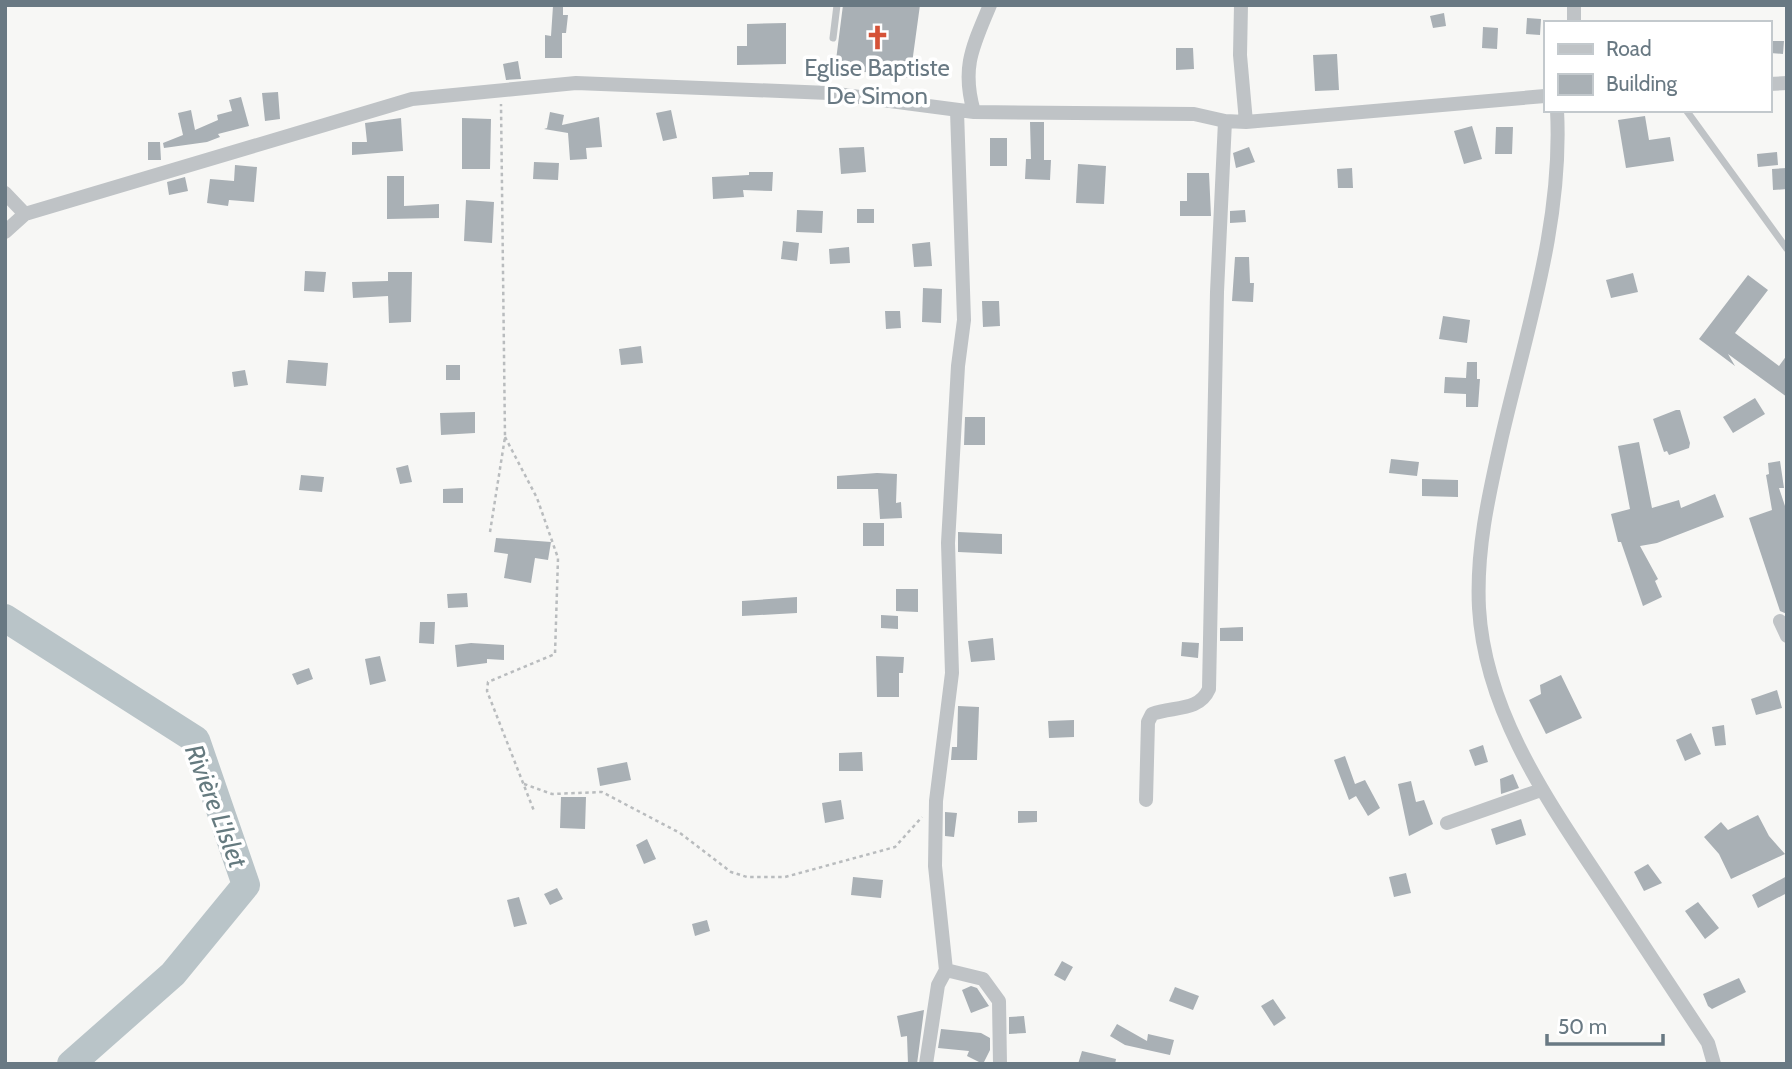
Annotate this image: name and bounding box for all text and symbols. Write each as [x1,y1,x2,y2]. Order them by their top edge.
legend [1544,21,1771,112]
church icon: Eglise Baptiste De Simon [863,23,891,51]
text: Road [1606,36,1652,61]
place label: Eglise Baptiste De Simon [804,53,950,110]
text: Building [1606,71,1678,96]
water label: Rivière L'Islet [178,740,255,873]
scale bar [1547,1002,1662,1046]
text: 50 m [1558,1014,1607,1039]

